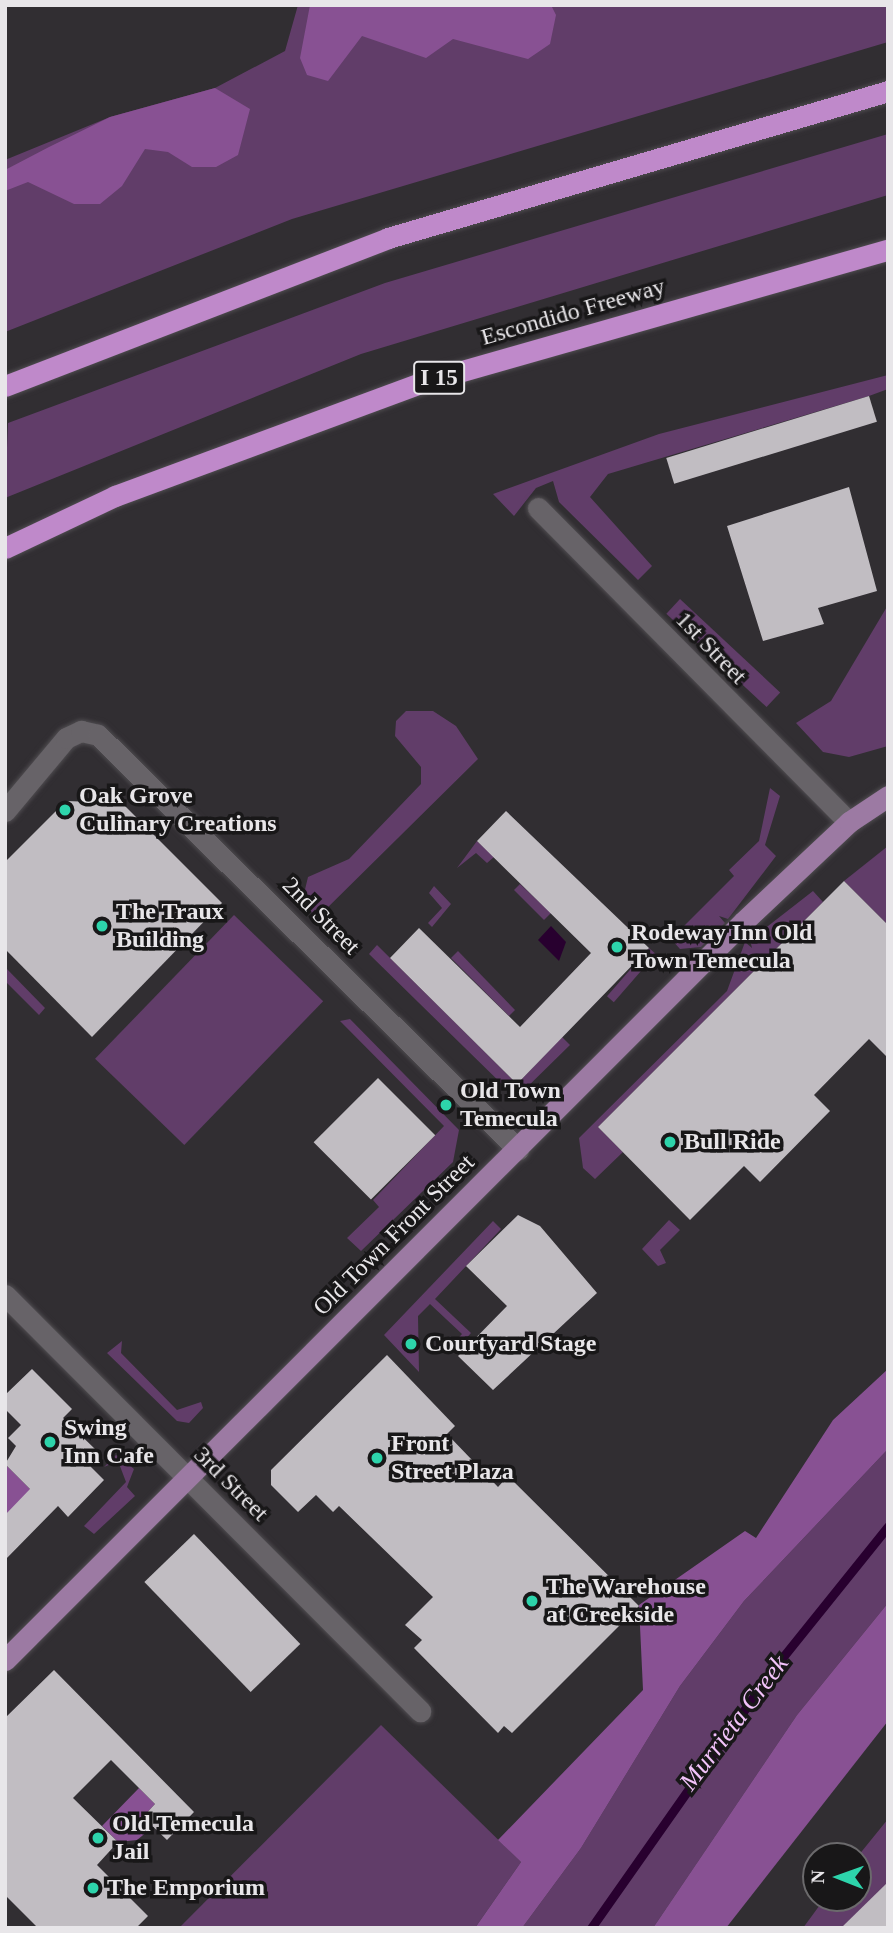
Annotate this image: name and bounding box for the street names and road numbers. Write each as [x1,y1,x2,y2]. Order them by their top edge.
street label: Escondido Freeway [478,272,668,352]
road number: I 15 [413,358,465,398]
street label: 1st Street [669,606,753,690]
street label: 2nd Street [276,871,366,961]
street label: Old Town Front Street [307,1148,481,1322]
street label: 3rd Street [188,1441,274,1527]

